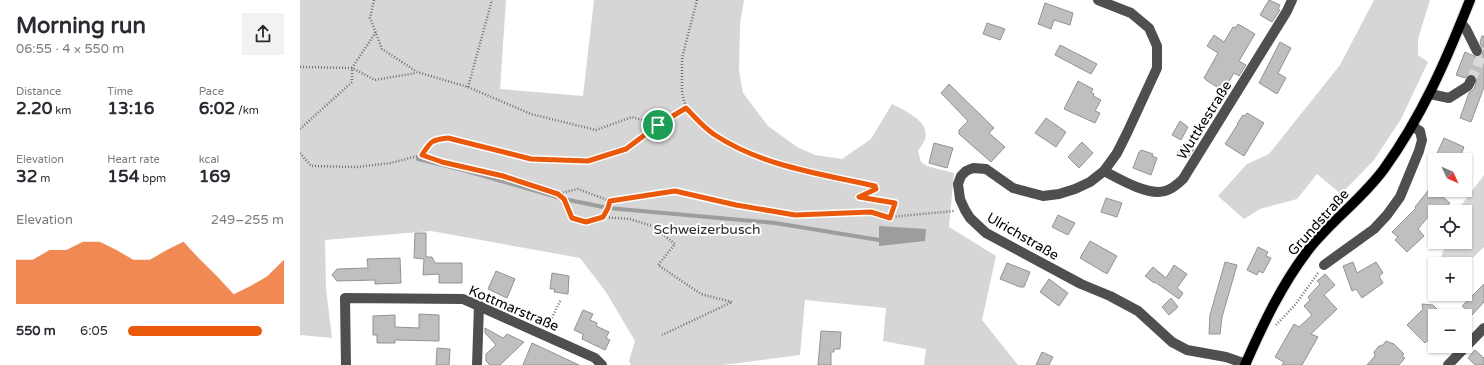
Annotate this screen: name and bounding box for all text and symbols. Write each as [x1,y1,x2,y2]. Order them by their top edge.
text: Morning run [16,13,146,39]
button: share [242,13,284,55]
text: 06:55 · 4 × 550 m [16,41,124,57]
street label: Wuttkestraße [1173,78,1235,163]
text: Distance [16,85,61,98]
text: Time [107,85,133,98]
text: Pace [199,85,224,98]
text: 2.20 [16,98,52,119]
text: 13:16 [107,98,154,119]
text: 6:02 [199,98,235,119]
text: km [52,104,71,117]
text: /km [235,104,259,117]
pin [641,108,675,142]
icon: arrive [647,114,669,136]
text: Elevation [16,153,64,166]
text: Heart rate [107,153,160,166]
text: kcal [199,153,219,166]
north arrow [1428,153,1472,197]
map controls [1428,153,1472,353]
text: 32 [16,166,37,187]
text: 154 [107,166,139,187]
text: 169 [199,166,231,187]
text: m [37,172,50,185]
text: bpm [139,172,166,185]
street label: Grundstraße [1284,186,1353,259]
button: locate [1428,205,1472,249]
street label: Ulrichstraße [984,209,1062,264]
text: Elevation [16,212,73,228]
text: 249–255 m [211,212,284,228]
park label: Schweizerbusch [653,221,761,238]
button: + [1428,257,1472,301]
street label: Kottmarstraße [466,282,562,335]
button: − [1428,309,1472,353]
text: 550 m [16,323,56,339]
text: 6:05 [80,323,108,339]

